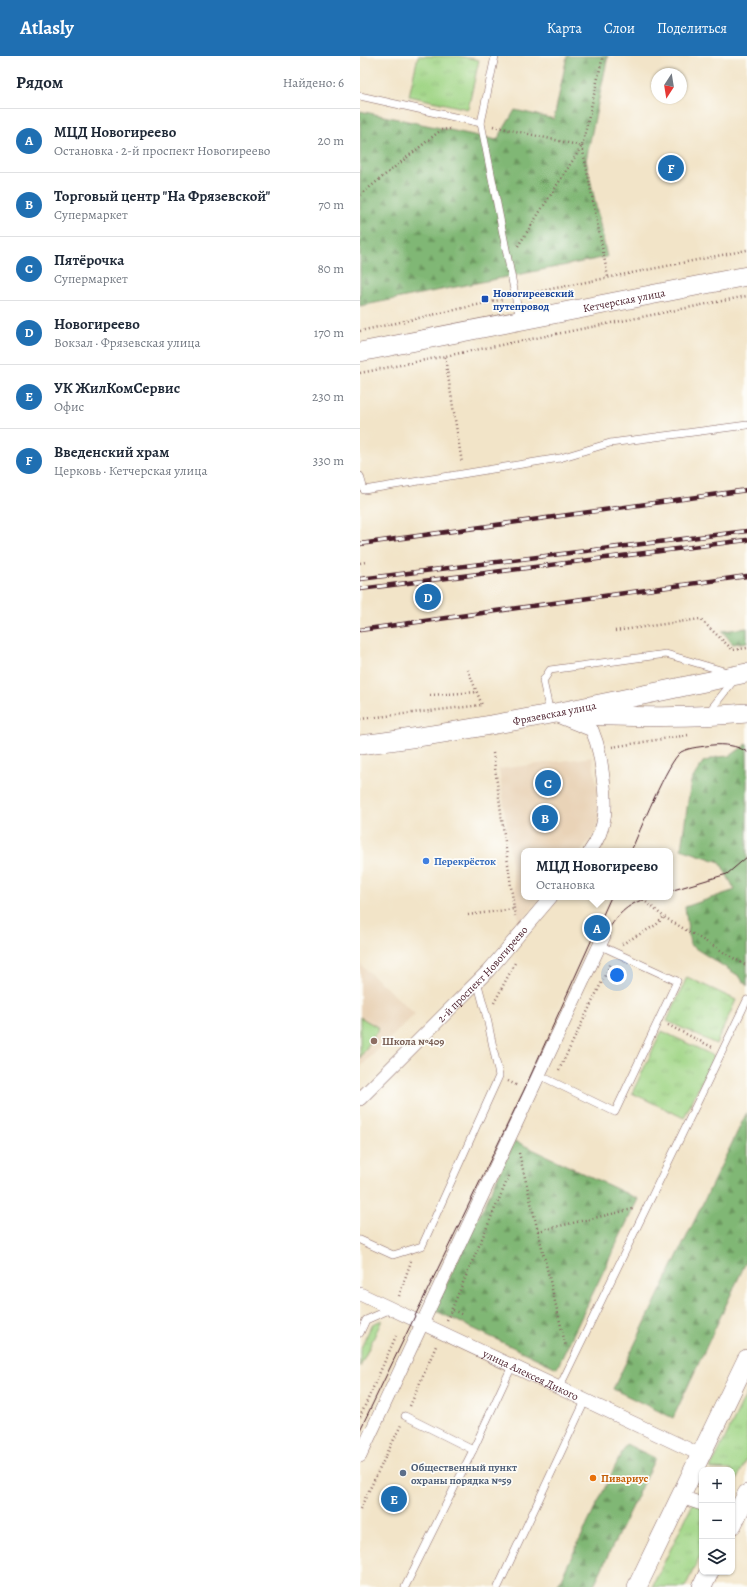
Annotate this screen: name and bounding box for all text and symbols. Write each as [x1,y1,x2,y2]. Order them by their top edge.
text: Atlasly [20,15,74,41]
text: Карта [547,19,582,38]
text: Слои [604,19,635,38]
text: Поделиться [657,19,727,38]
north arrow [651,68,687,104]
text: Рядом [16,71,63,94]
text: Найдено: 6 [283,74,344,91]
text: МЦД Новогиреево [54,122,176,142]
text: A [25,132,33,149]
text: 20 m [318,132,344,149]
text: Остановка · 2-й проспект Новогиреево [54,142,270,159]
pin: F [658,153,684,183]
text: Торговый центр "На Фрязевской" [54,186,270,206]
text: B [25,196,33,213]
text: 70 m [318,196,344,213]
text: Супермаркет [54,206,128,223]
text: Пятёрочка [54,250,124,270]
text: C [25,260,33,277]
text: 80 m [317,260,344,277]
text: Супермаркет [54,270,128,287]
street label: Кетчерская улица [582,285,667,316]
place label: Новогиреевский путепровод [493,286,575,314]
marker: Новогиреевский путепровод [480,294,490,304]
text: Новогиреево [54,314,140,334]
text: D [24,324,34,341]
text: 170 m [314,324,344,341]
text: Вокзал · Фрязевская улица [54,334,201,351]
text: УК ЖилКомСервис [54,378,180,398]
text: E [25,388,33,405]
text: 230 m [312,388,344,405]
text: Офис [54,398,84,415]
text: Введенский храм [54,442,169,462]
text: F [26,452,32,469]
text: 330 m [313,452,344,469]
text: Церковь · Кетчерская улица [54,462,207,479]
pin: D [415,582,441,612]
street label: Фрязевская улица [512,698,598,729]
pin: C [535,768,561,798]
pin: B [532,803,558,833]
popup [521,848,673,900]
place label: Перекрёсток [434,854,496,869]
marker: Перекрёсток [421,856,431,866]
text: МЦД Новогиреево [536,856,658,876]
text: Остановка [536,876,595,893]
pin: A [584,913,610,943]
street label: 2-й проспект Новогиреево [434,923,532,1026]
your location [607,965,627,985]
place label: Школа №409 [382,1034,444,1049]
marker: Школа №409 [369,1036,379,1046]
street label: улица Алексея Дикого [479,1346,581,1404]
place label: Общественный пункт охраны порядка №59 [411,1460,517,1488]
map controls [699,1467,735,1575]
button: + [699,1467,735,1503]
marker: Общественный пункт охраны порядка №59 [398,1468,408,1478]
place label: Пивариус [601,1471,649,1486]
marker: Пивариус [588,1473,598,1483]
pin: E [381,1484,407,1514]
button: − [699,1503,735,1539]
button: layers [699,1539,735,1575]

